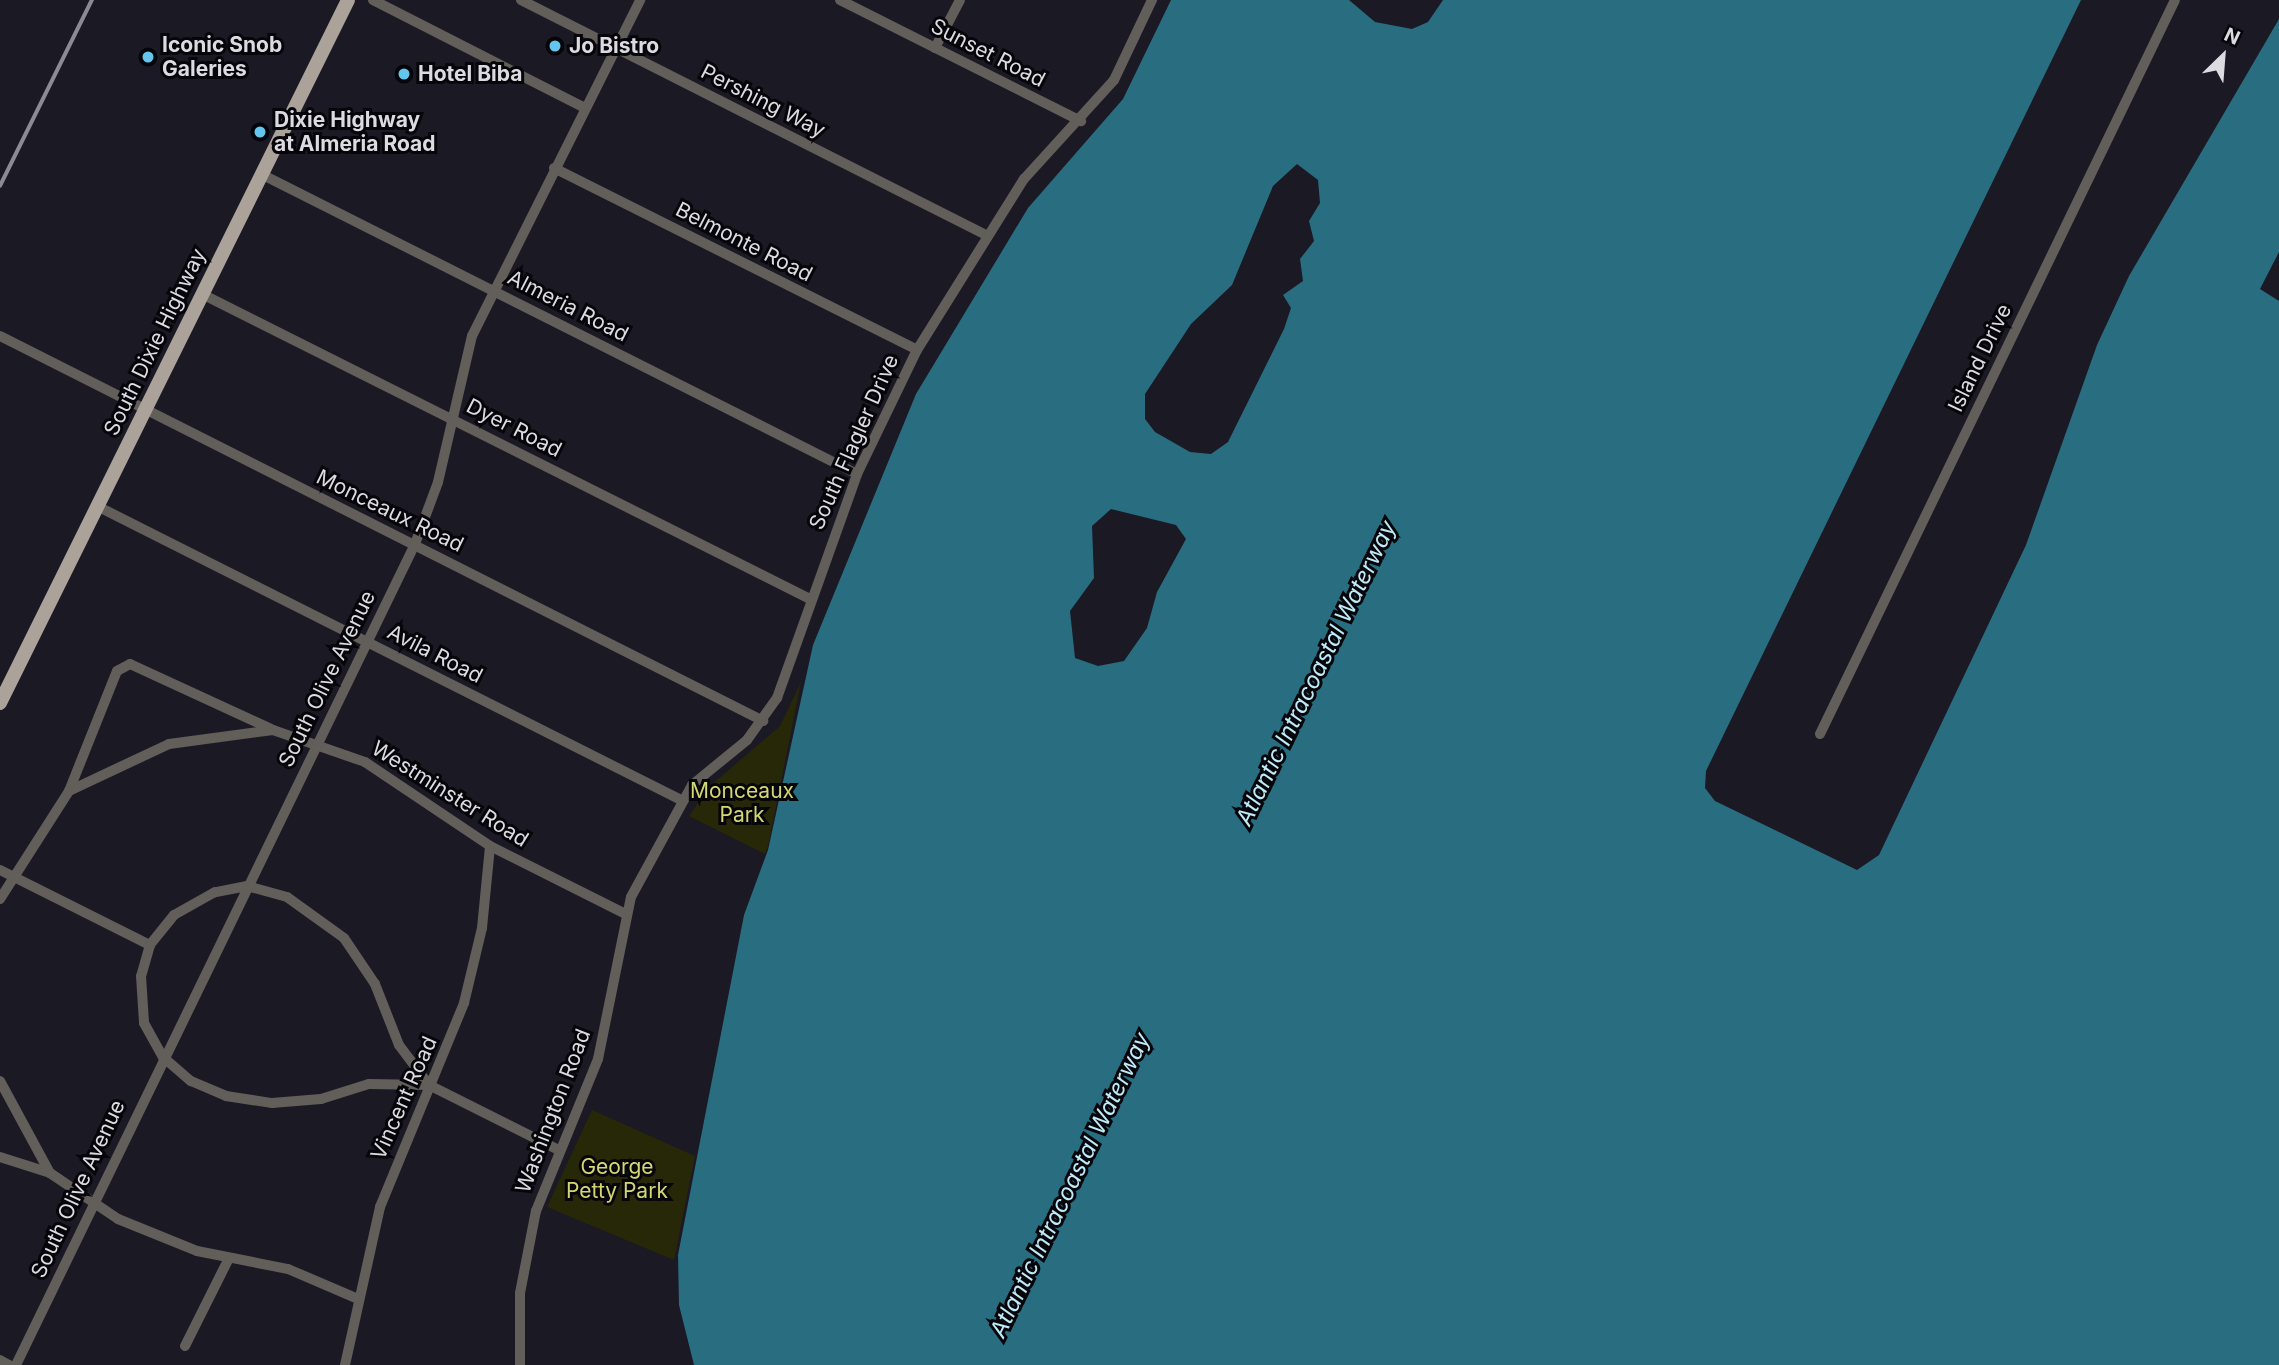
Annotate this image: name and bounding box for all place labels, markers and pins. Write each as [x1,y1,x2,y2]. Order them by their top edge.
place label: Iconic Snob Galeries [162,32,282,82]
place label: Jo Bistro [569,33,659,59]
marker: Jo Bistro [547,38,563,54]
marker: Iconic Snob Galeries [140,49,156,65]
place label: Hotel Biba [418,61,522,87]
marker: Hotel Biba [396,66,412,82]
place label: Dixie Highway at Almeria Road [274,107,436,157]
marker: Dixie Highway at Almeria Road [252,124,268,140]

